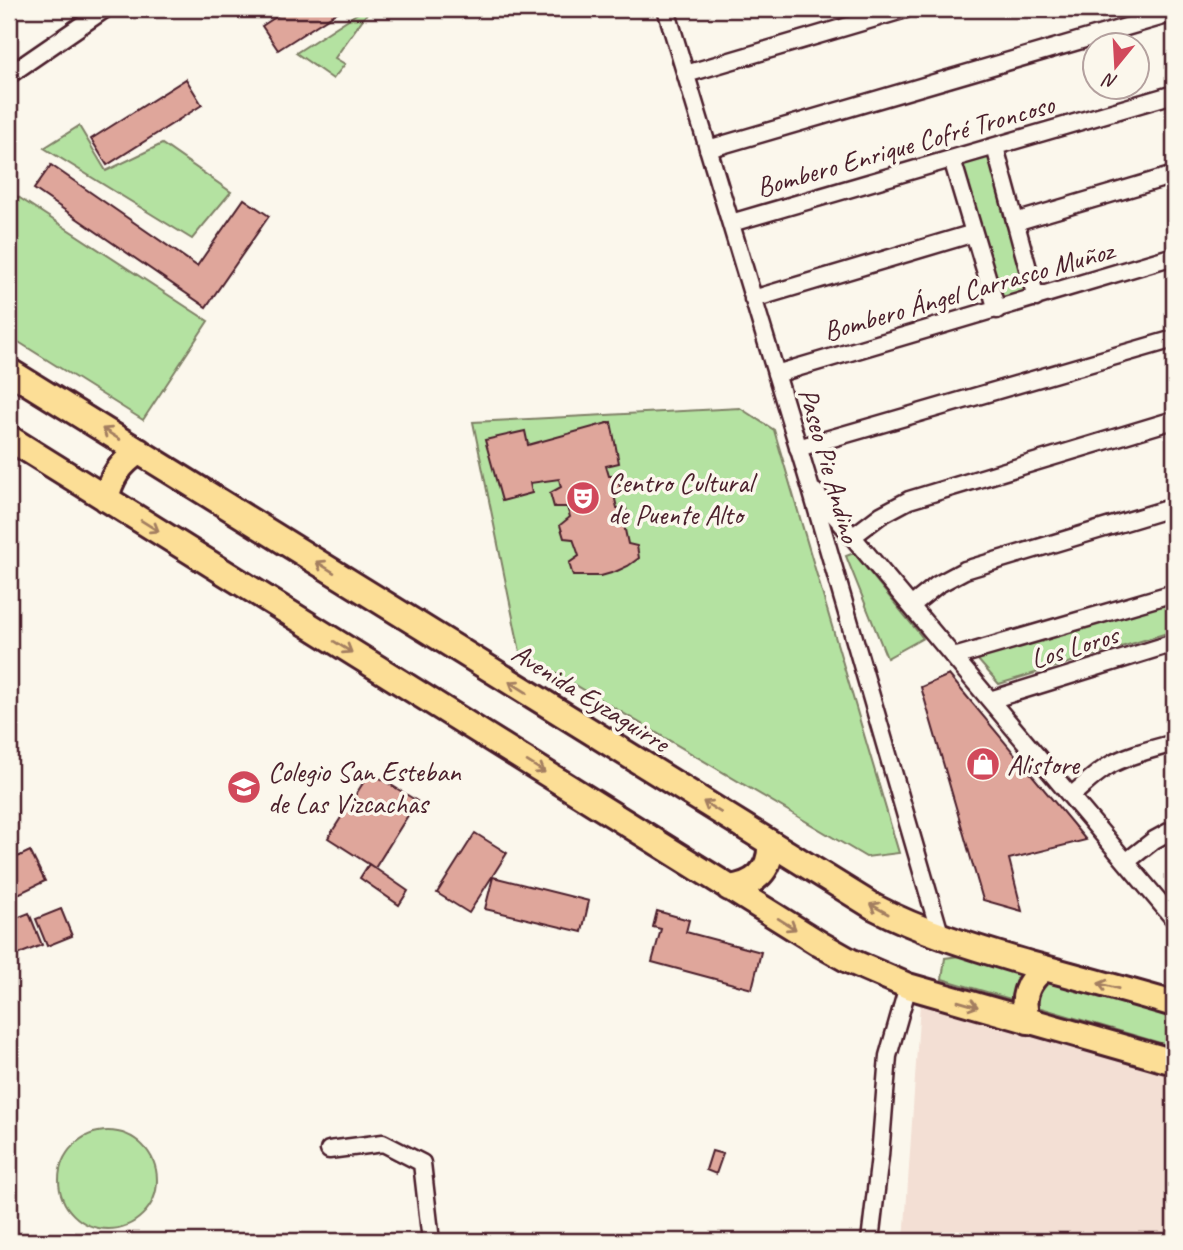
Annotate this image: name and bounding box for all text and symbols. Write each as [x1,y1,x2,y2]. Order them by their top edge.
north arrow [1082,32,1152,102]
text: N [1099,67,1120,94]
street label: Bombero Enrique Cofré Troncoso [752,86,1060,205]
street label: Bombero Ángel Carrasco Muñoz [819,232,1120,349]
street label: Paseo Pie Andino [791,384,869,548]
one-way arrow [102,427,122,441]
place label: Centro Cultural de Puente Alto [608,465,758,532]
theatre icon: Centro Cultural de Puente Alto [564,479,602,517]
one-way arrow [139,520,159,534]
one-way arrow [316,560,336,574]
street label: Los Loros [1026,616,1124,676]
street label: Avenida Eyzaguirre [505,635,678,761]
one-way arrow [332,640,352,654]
one-way arrow [509,680,529,694]
shop icon: Alistore [964,745,1002,783]
place label: Alistore [1007,747,1081,782]
place label: Colegio San Esteban de Las Vizcachas [268,754,462,821]
one-way arrow [525,761,545,775]
school or university icon: Colegio San Esteban de Las Vizcachas [225,768,263,806]
one-way arrow [702,800,722,814]
one-way arrow [869,902,889,916]
one-way arrow [777,917,797,931]
one-way arrow [1098,978,1120,991]
one-way arrow [956,998,978,1011]

